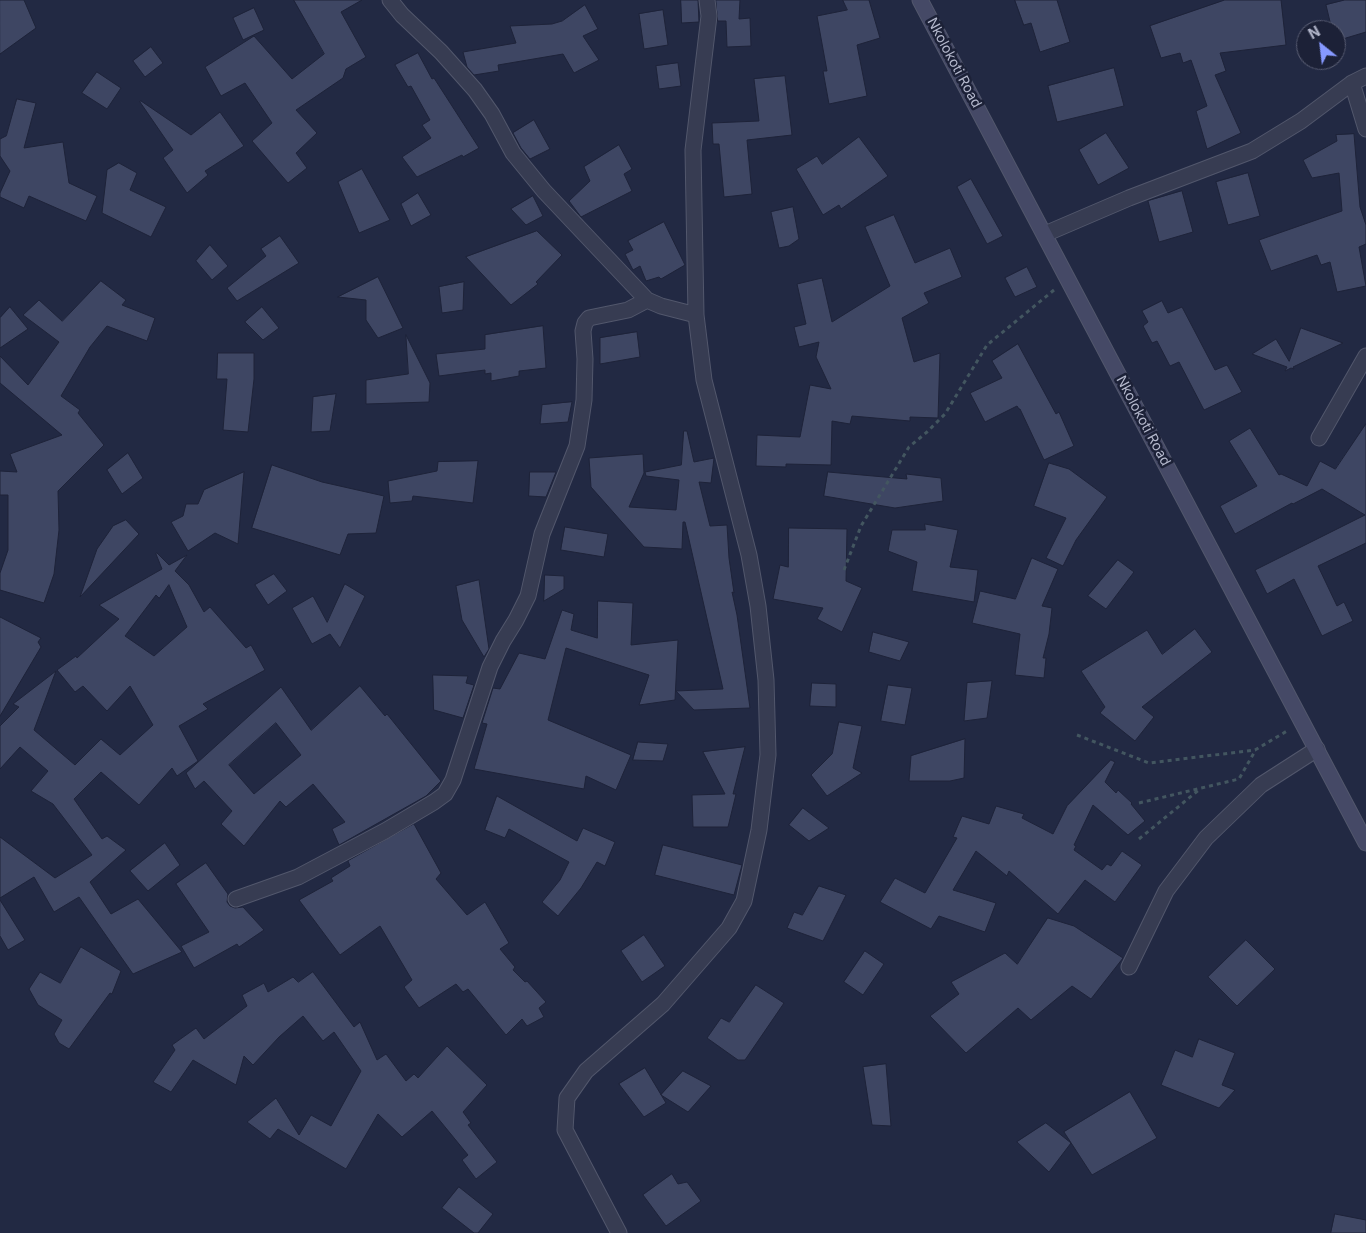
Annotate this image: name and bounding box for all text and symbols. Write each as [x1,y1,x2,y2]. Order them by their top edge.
street label: Nkolokoti Road [923,15,985,111]
north arrow [1296,20,1346,70]
text: N [1305,22,1323,42]
street label: Nkolokoti Road [1112,373,1174,469]

